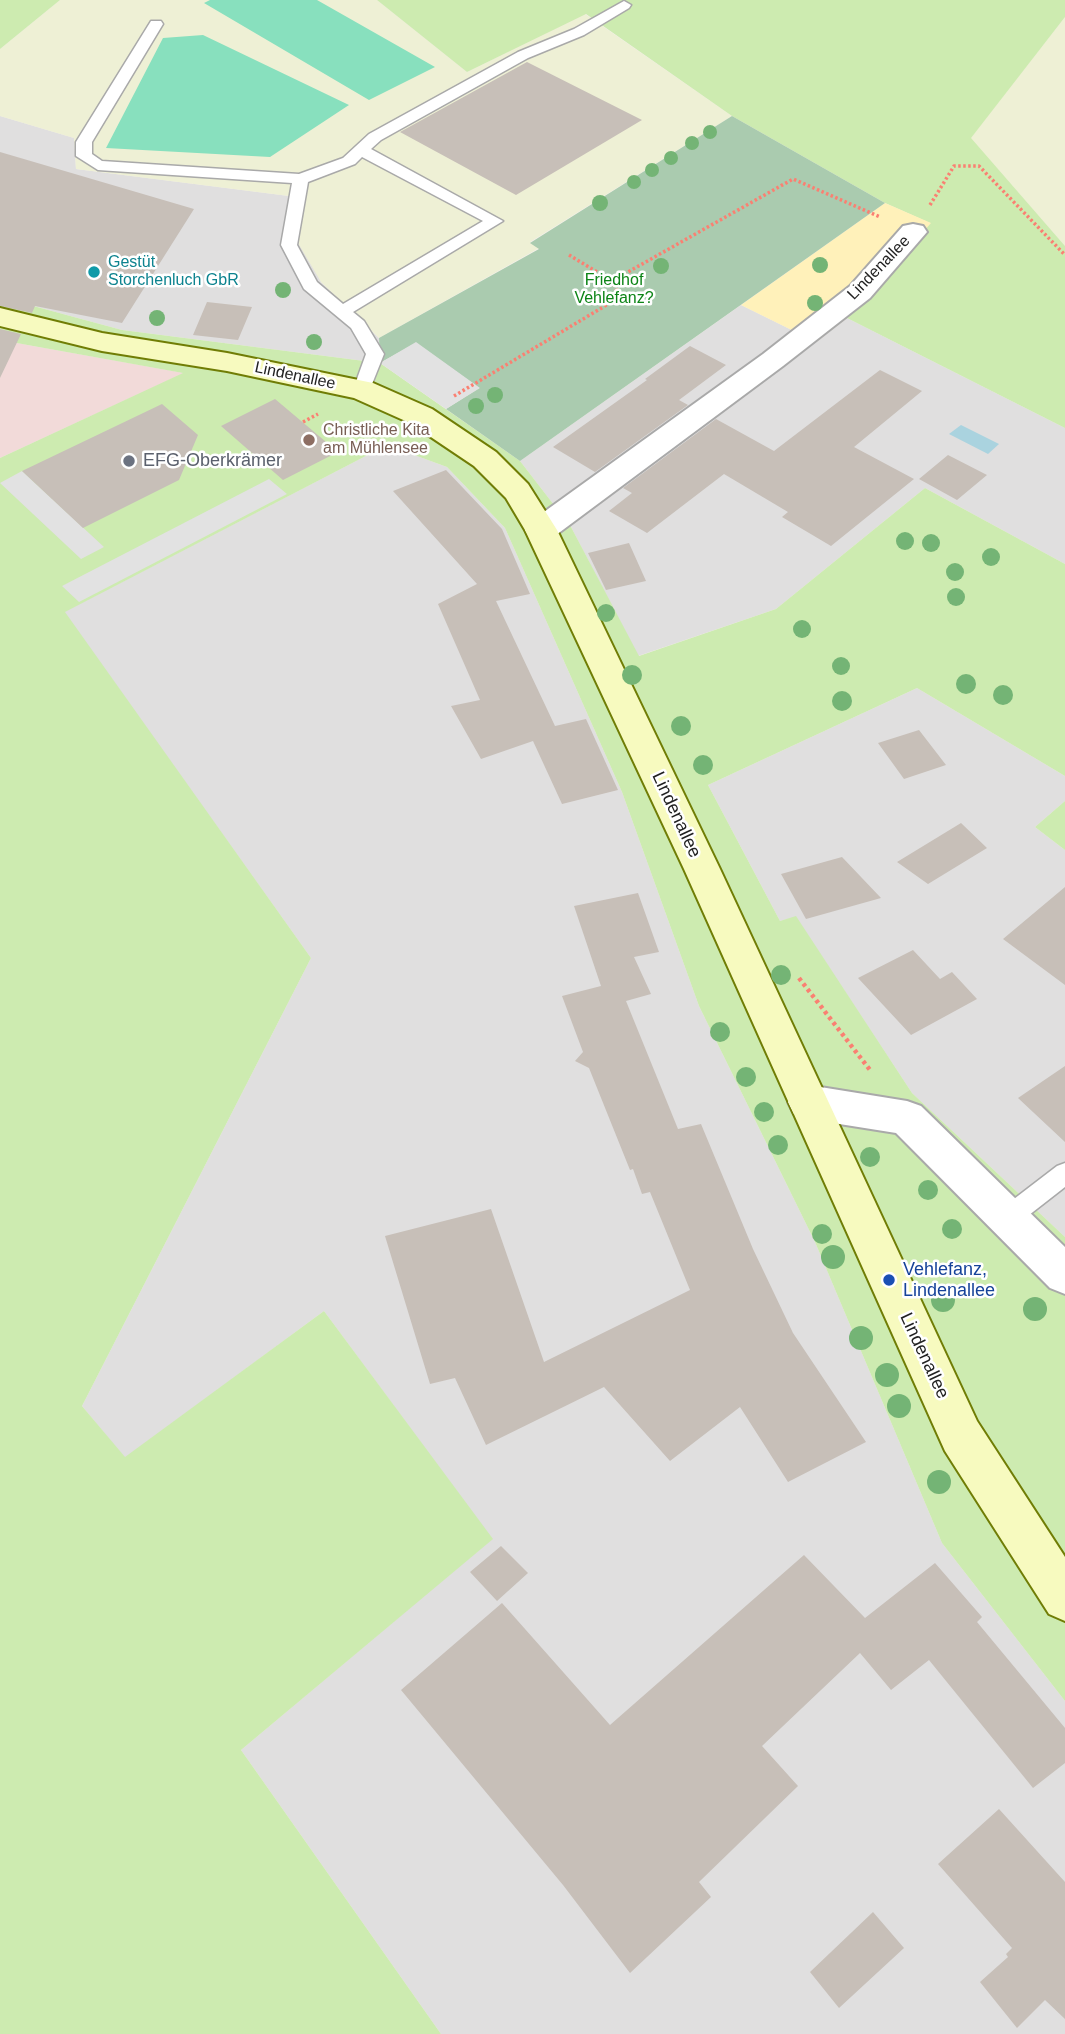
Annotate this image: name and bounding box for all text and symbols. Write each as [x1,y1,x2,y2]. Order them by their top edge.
street label: Lindenallee [844,232,914,304]
place label: Gestüt Storchenluch GbR [108,253,239,291]
marker: Gestüt Storchenluch GbR [86,264,102,280]
park label: Friedhof Vehlefanz? [574,271,654,309]
street label: Lindenallee [253,358,337,394]
place label: Christliche Kita am Mühlensee [323,421,430,459]
marker: Christliche Kita am Mühlensee [301,432,317,448]
place label: EFG-Oberkrämer [143,450,282,472]
marker: EFG-Oberkrämer [121,453,137,469]
street label: Lindenallee [647,769,705,861]
place label: Vehlefanz, Lindenallee [903,1259,995,1302]
marker: Vehlefanz, Lindenallee [881,1272,897,1288]
street label: Lindenallee [895,1310,953,1402]

